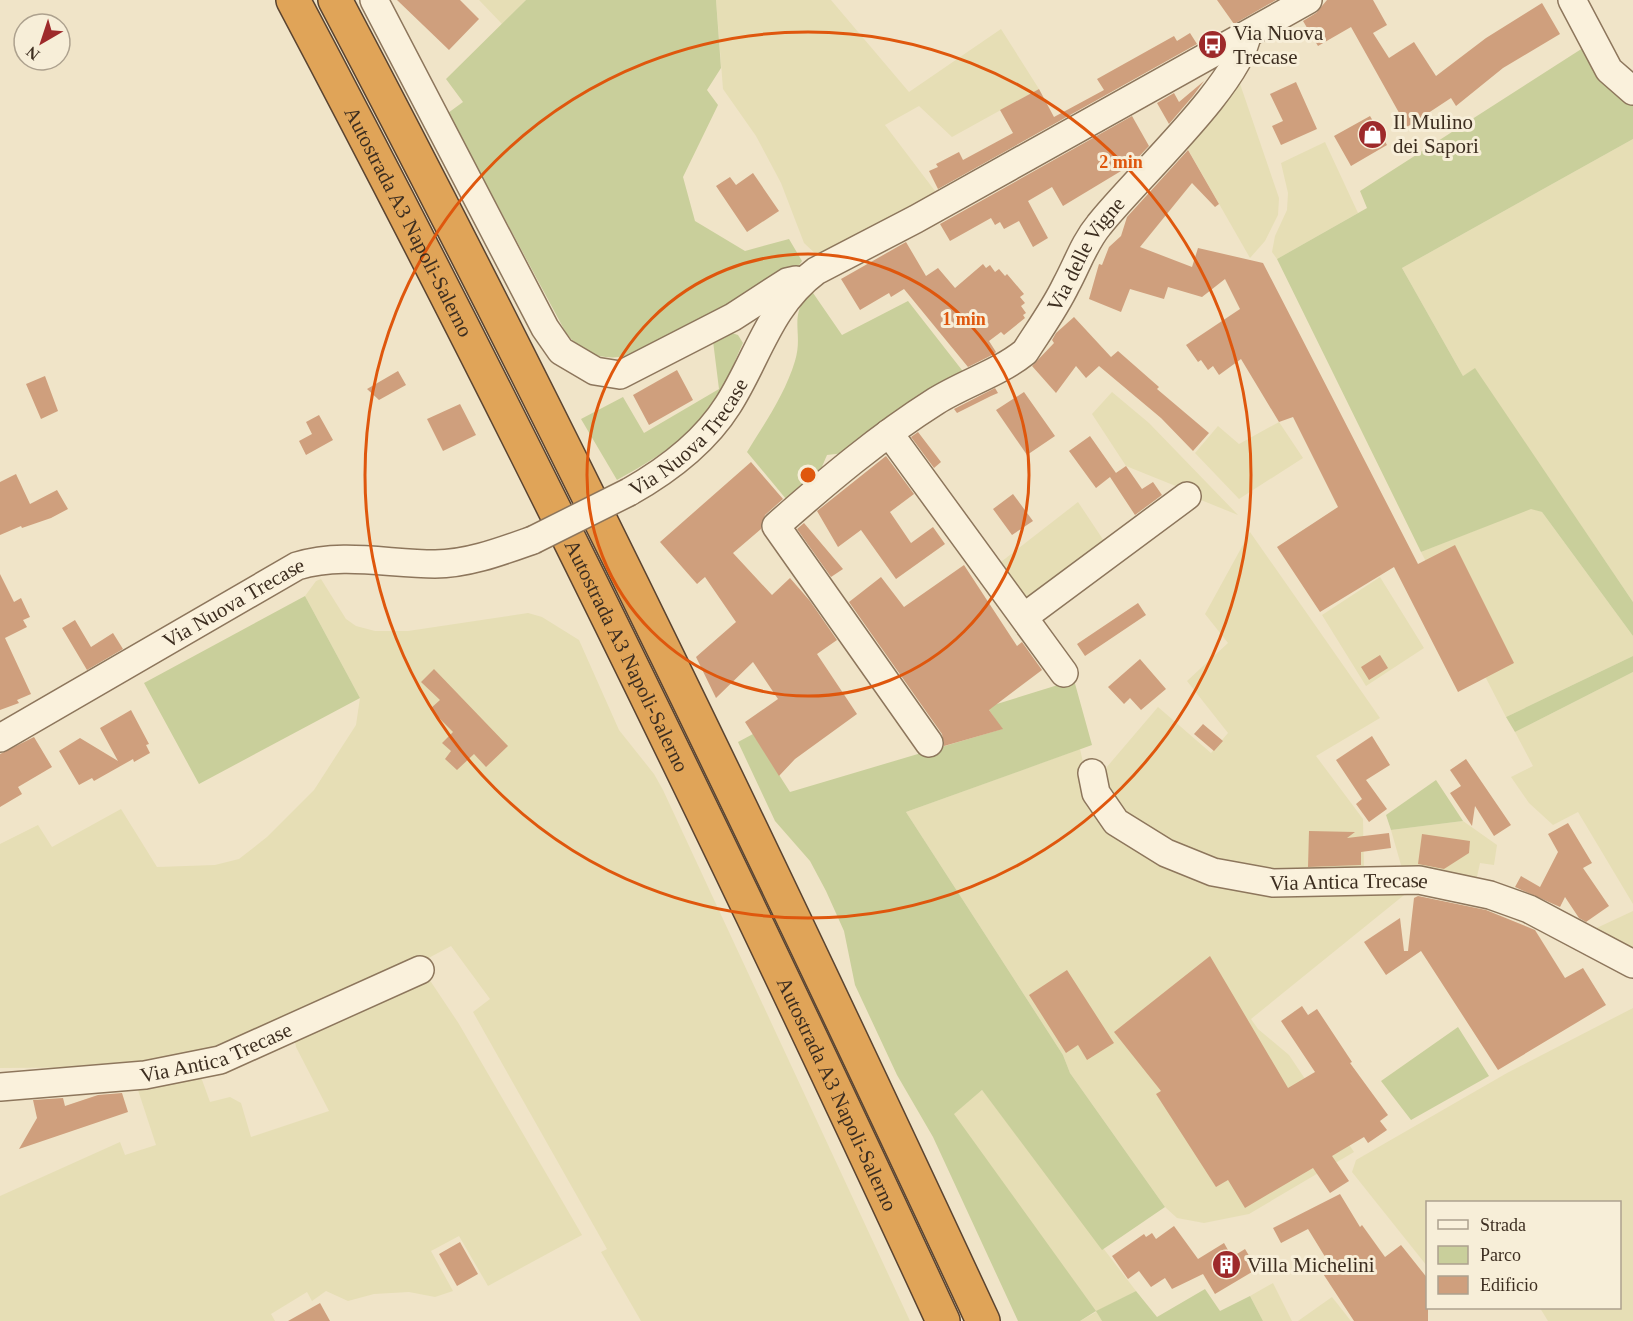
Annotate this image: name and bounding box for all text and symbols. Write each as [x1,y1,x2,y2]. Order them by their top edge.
north arrow [12,12,72,72]
place label: Via Nuova Trecase [1233,21,1324,69]
bus stop icon: Via Nuova Trecase [1196,29,1228,61]
text: N [23,43,43,64]
street label: Autostrada A3 Napoli-Salerno [339,103,478,341]
place label: Il Mulino dei Sapori [1393,110,1479,158]
shop icon: Il Mulino dei Sapori [1356,118,1388,150]
text: 2 min [1099,152,1143,172]
street label: Via delle Vigne [1042,192,1129,316]
text: 1 min [942,309,986,329]
street label: Via Nuova Trecase [625,374,753,501]
centre of rings [798,465,818,485]
street label: Autostrada A3 Napoli-Salerno [560,536,694,776]
street label: Via Nuova Trecase [158,553,307,653]
street label: Via Antica Trecase [1269,868,1430,895]
street label: Autostrada A3 Napoli-Salerno [772,973,902,1215]
street label: Via Antica Trecase [138,1017,295,1088]
legend [1426,1201,1621,1309]
text: Strada [1480,1215,1526,1235]
text: Parco [1480,1245,1521,1265]
building icon: Villa Michelini [1210,1249,1242,1281]
place label: Villa Michelini [1247,1253,1375,1277]
text: Edificio [1480,1275,1538,1295]

